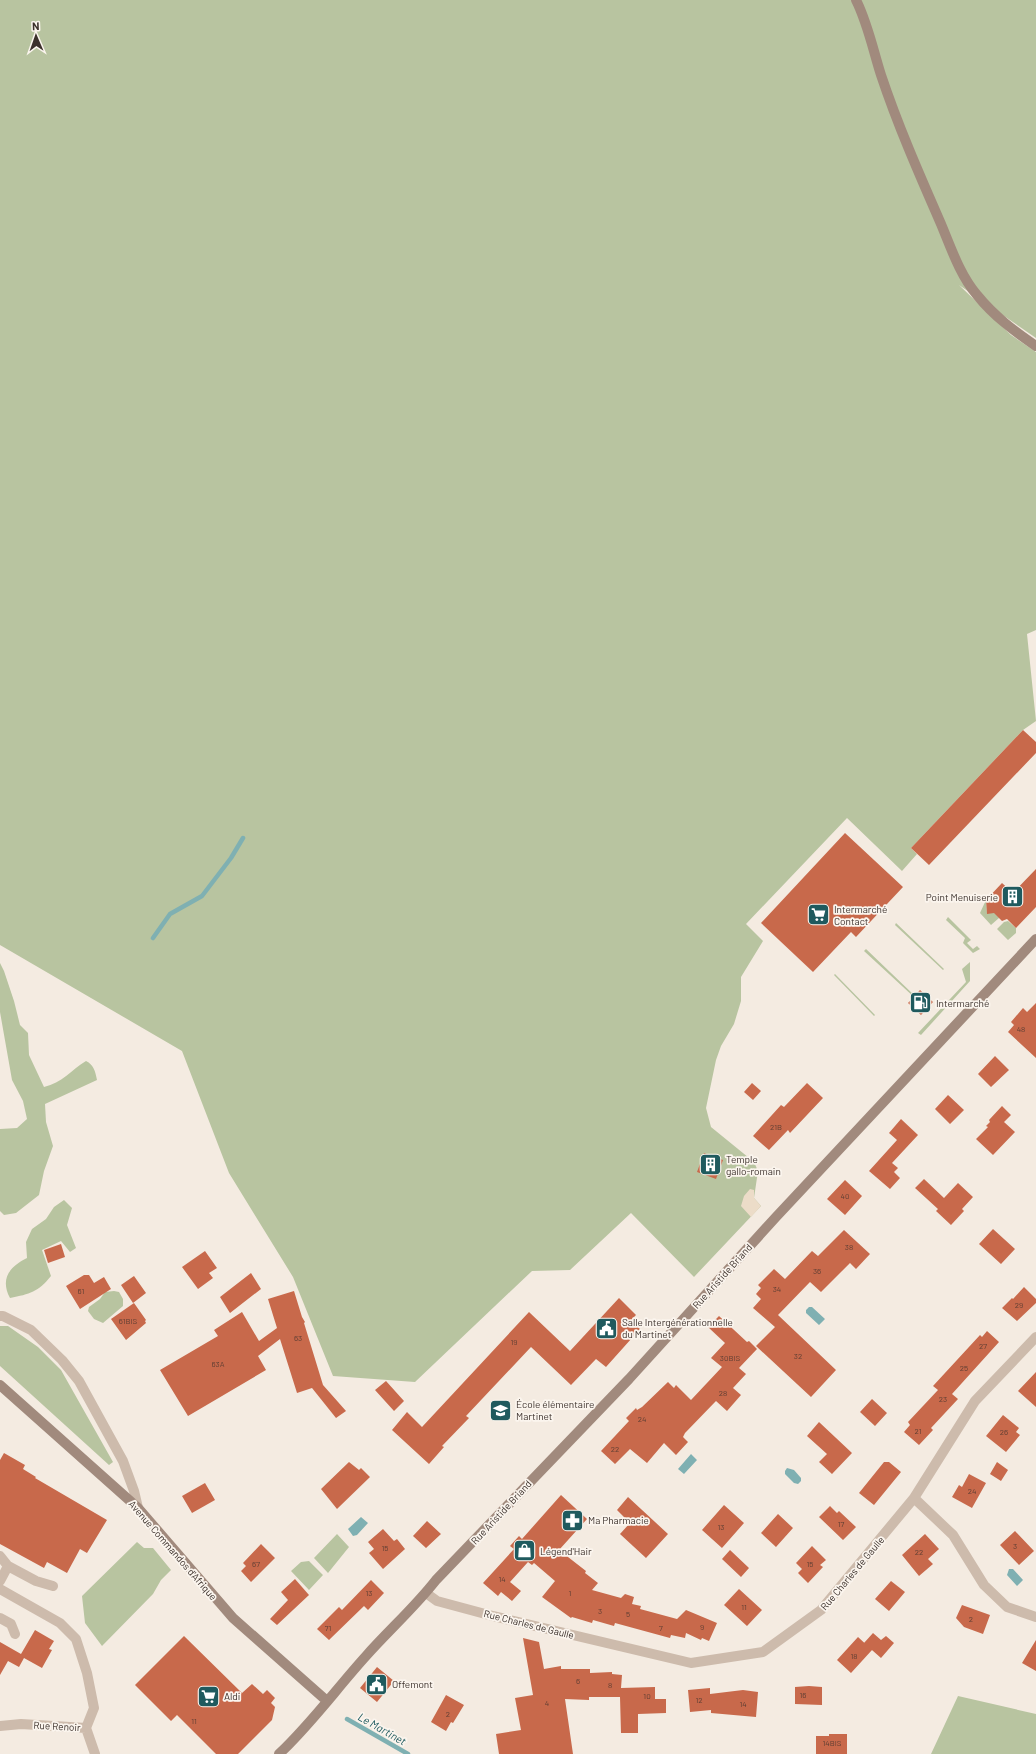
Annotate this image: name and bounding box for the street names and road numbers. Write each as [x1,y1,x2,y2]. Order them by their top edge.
street label: Rue Aristide Briand [690,1241,754,1311]
street label: Rue Aristide Briand [468,1477,534,1547]
street label: Avenue Commandos d'Afrique [126,1498,220,1602]
street label: Rue Charles de Gaulle [818,1534,886,1612]
street label: Rue Charles de Gaulle [483,1607,575,1641]
street label: Rue Renoir [33,1719,81,1733]

